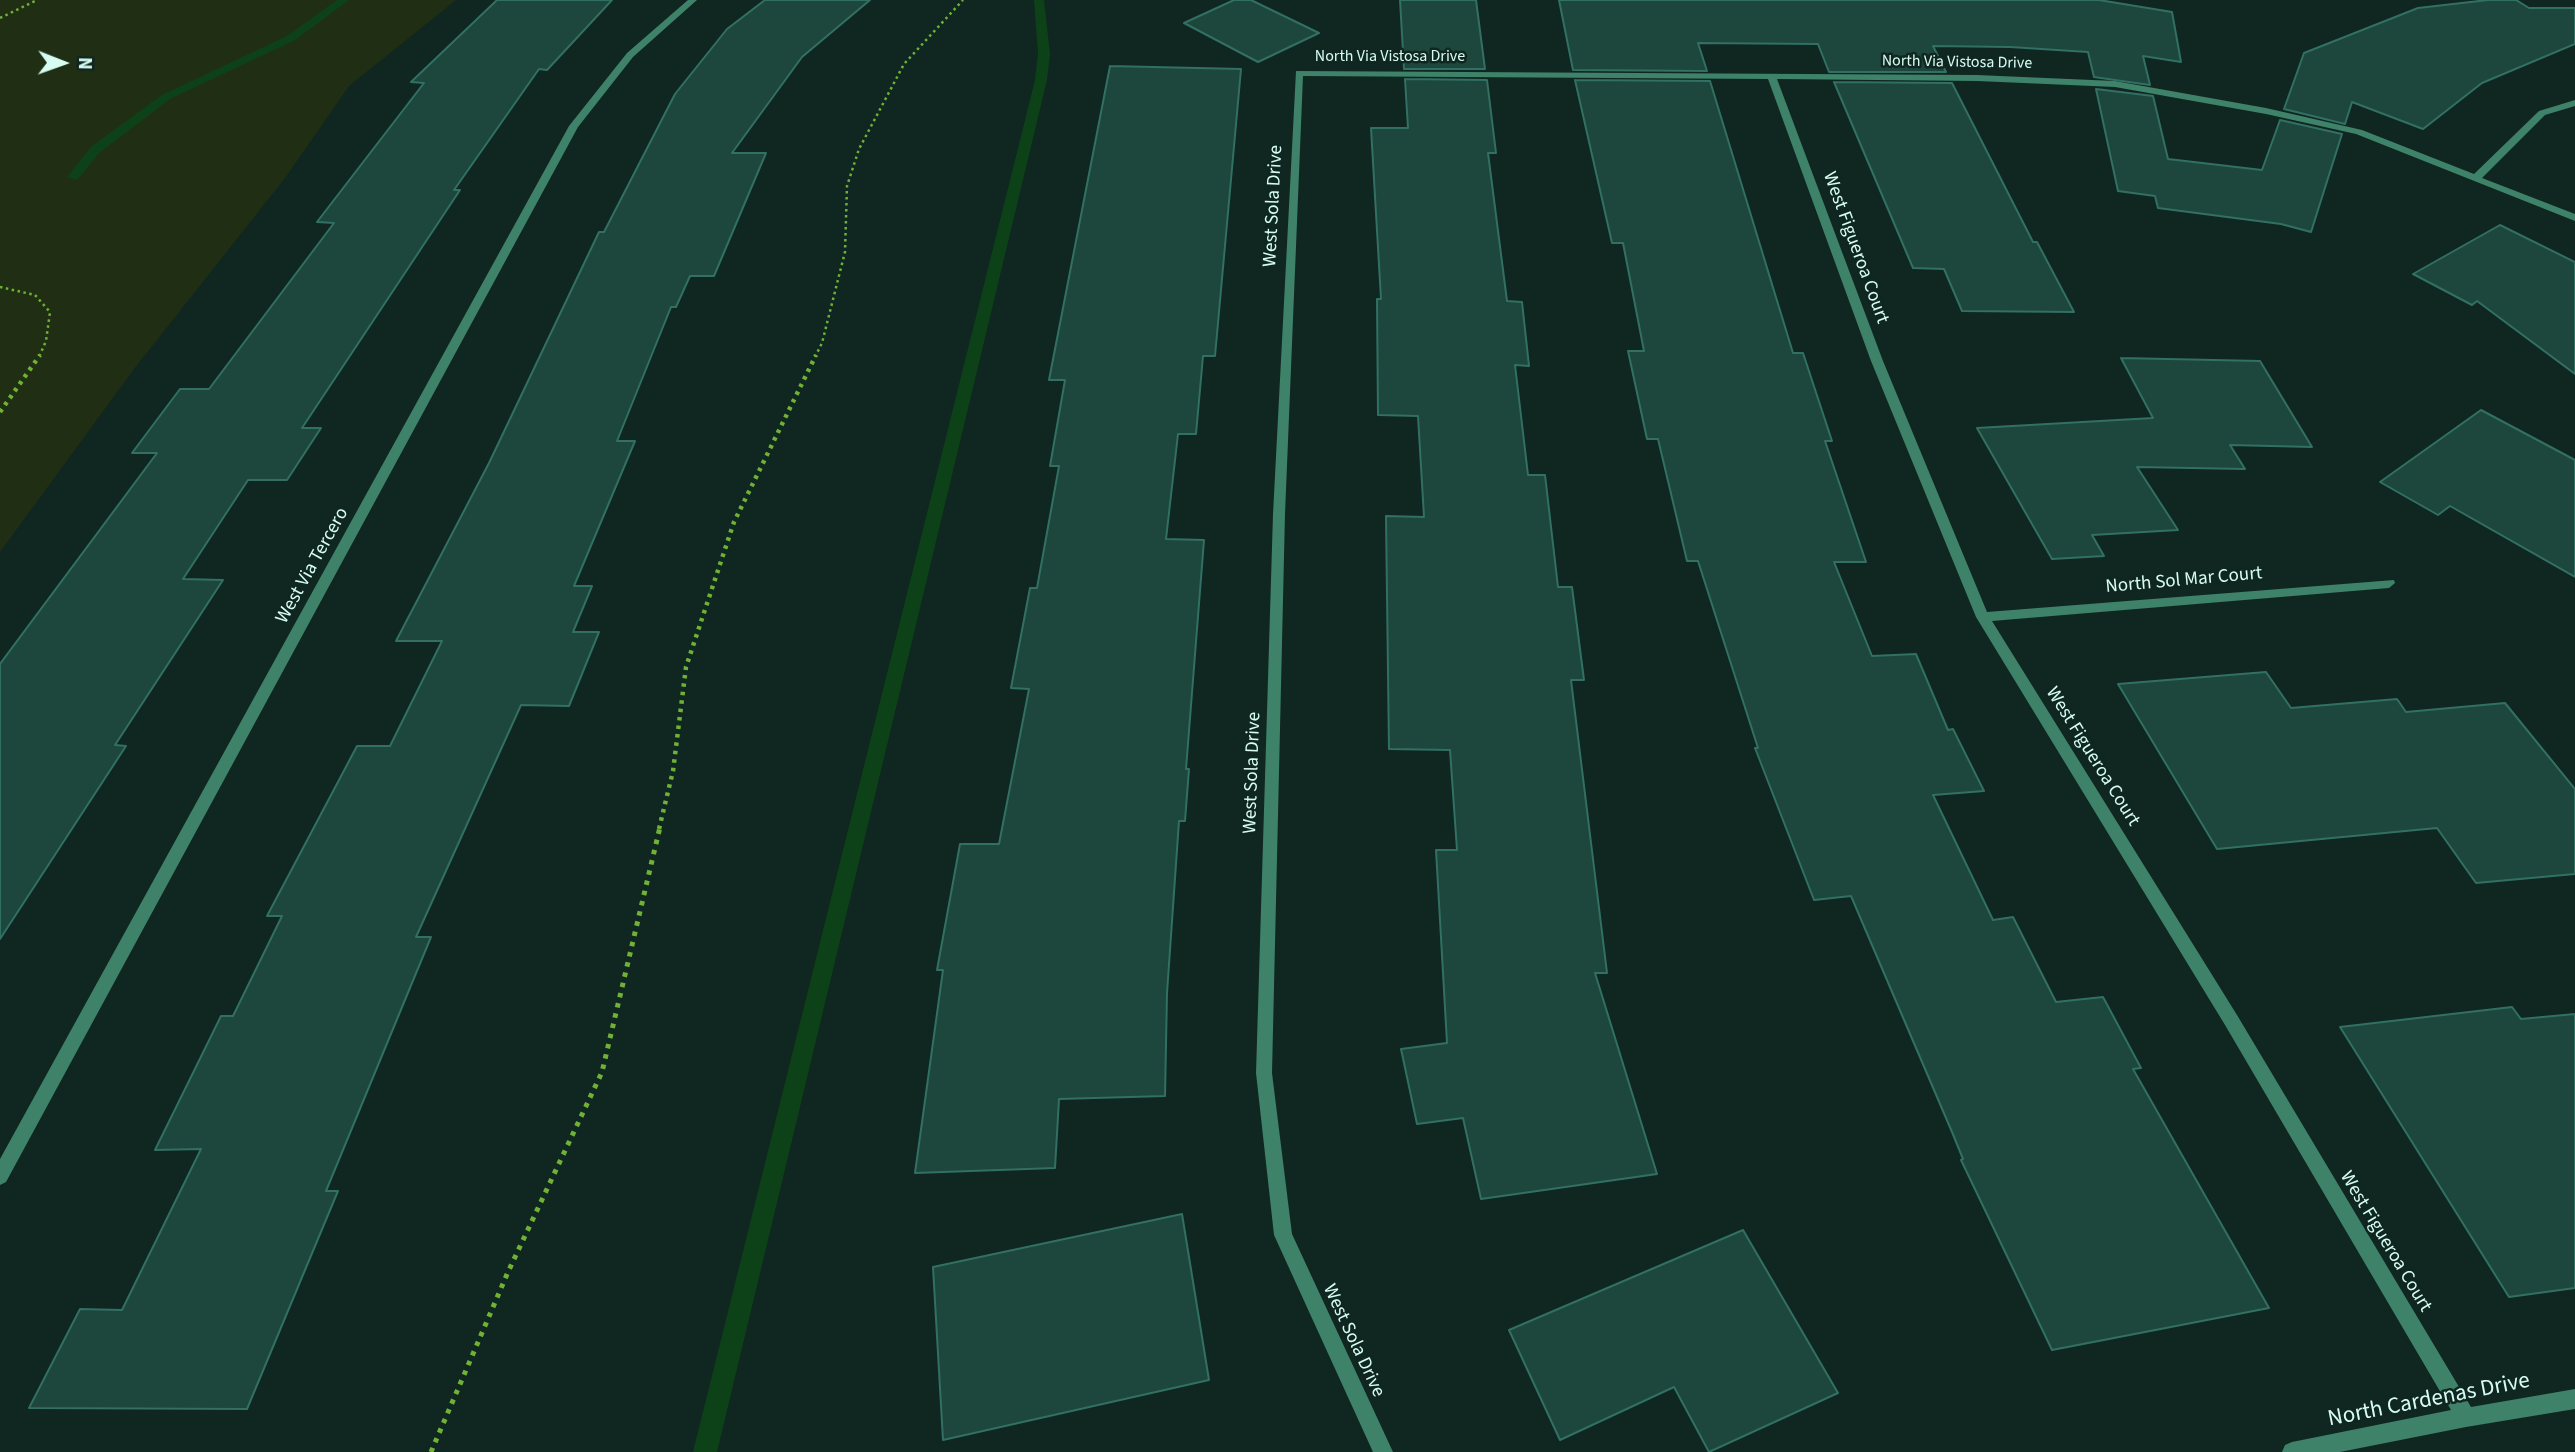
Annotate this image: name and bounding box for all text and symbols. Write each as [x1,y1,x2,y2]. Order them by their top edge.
north arrow [28,28,98,98]
street label: North Via Vistosa Drive [1315,47,1465,67]
street label: North Via Vistosa Drive [1882,52,2032,74]
text: N [71,57,98,70]
street label: West Sola Drive [1259,144,1289,268]
street label: West Figueroa Court [1817,169,1893,327]
street label: West Via Tercero [272,504,354,628]
street label: North Sol Mar Court [2105,563,2263,599]
street label: West Figueroa Court [2040,683,2144,831]
street label: West Sola Drive [1239,712,1267,834]
street label: West Figueroa Court [2334,1168,2436,1316]
street label: West Sola Drive [1317,1281,1389,1401]
street label: North Cardenas Drive [2326,1368,2532,1434]

